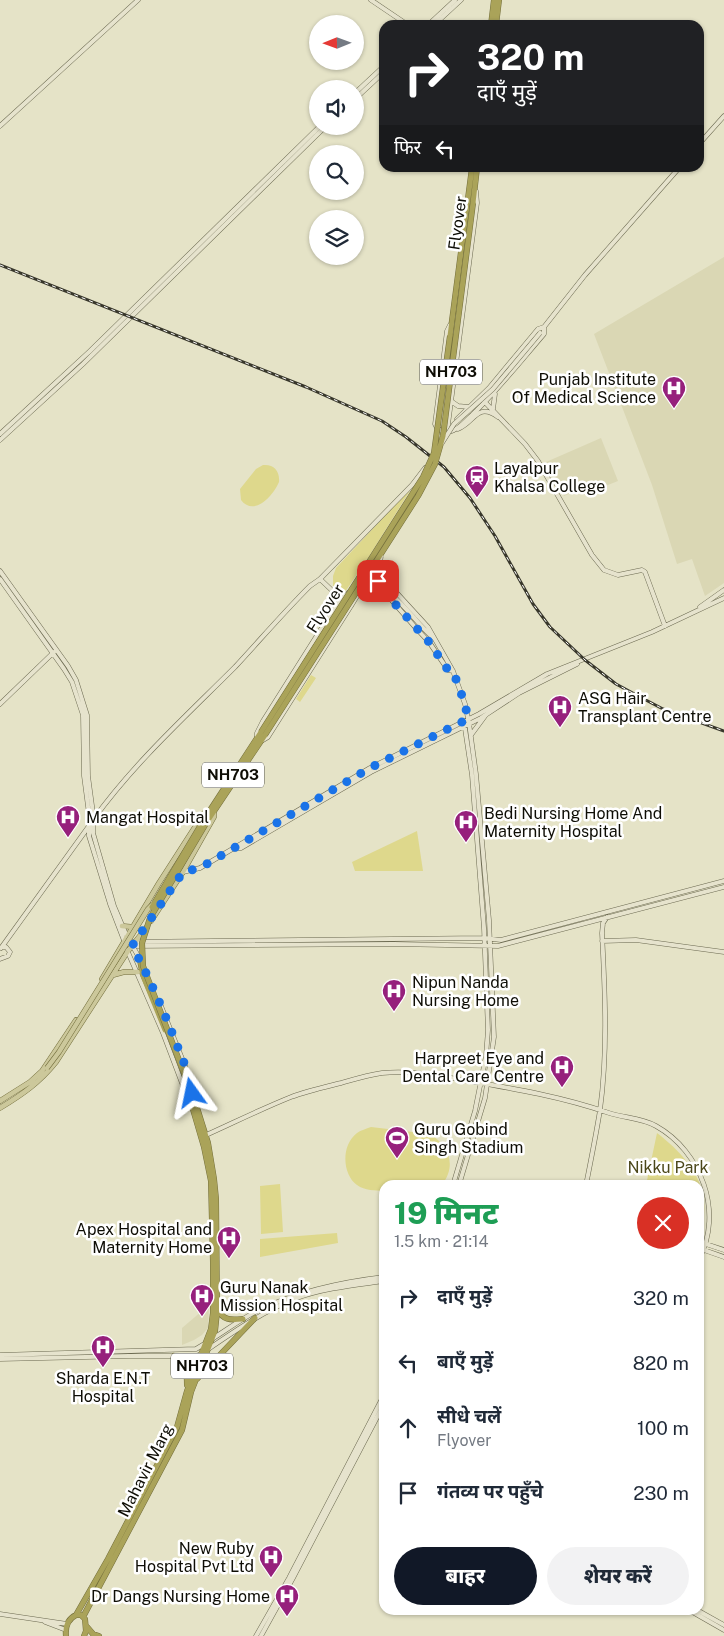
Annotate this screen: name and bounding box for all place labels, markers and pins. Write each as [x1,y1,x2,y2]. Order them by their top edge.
place label: Punjab Institute Of Medical Science [512,370,656,407]
hospital icon: Punjab Institute Of Medical Science [661,375,687,409]
place label: Layalpur Khalsa College [494,459,605,496]
station icon: Layalpur Khalsa College [464,464,490,498]
pin [357,560,399,602]
place label: ASG Hair Transplant Centre [578,689,712,726]
hospital icon: ASG Hair Transplant Centre [547,694,573,728]
hospital icon: Mangat Hospital [55,804,81,838]
place label: Bedi Nursing Home And Maternity Hospital [484,804,662,841]
place label: Mangat Hospital [86,808,209,827]
hospital icon: Bedi Nursing Home And Maternity Hospital [453,809,479,843]
place label: Nipun Nanda Nursing Home [412,973,519,1010]
hospital icon: Nipun Nanda Nursing Home [381,978,407,1012]
place label: Harpreet Eye and Dental Care Centre [402,1049,544,1086]
hospital icon: Harpreet Eye and Dental Care Centre [549,1054,575,1088]
place label: Guru Gobind Singh Stadium [414,1120,523,1157]
sports icon: Guru Gobind Singh Stadium [384,1125,410,1159]
place label: Apex Hospital and Maternity Home [76,1220,212,1257]
hospital icon: Apex Hospital and Maternity Home [216,1225,242,1259]
place label: Guru Nanak Mission Hospital [220,1278,343,1315]
hospital icon: Guru Nanak Mission Hospital [189,1283,215,1317]
hospital icon: Sharda E.N.T Hospital [90,1334,116,1368]
place label: Sharda E.N.T Hospital [56,1369,151,1406]
place label: New Ruby Hospital Pvt Ltd [135,1539,254,1576]
hospital icon: New Ruby Hospital Pvt Ltd [258,1544,284,1578]
hospital icon: Dr Dangs Nursing Home [274,1583,300,1617]
place label: Dr Dangs Nursing Home [91,1587,270,1606]

